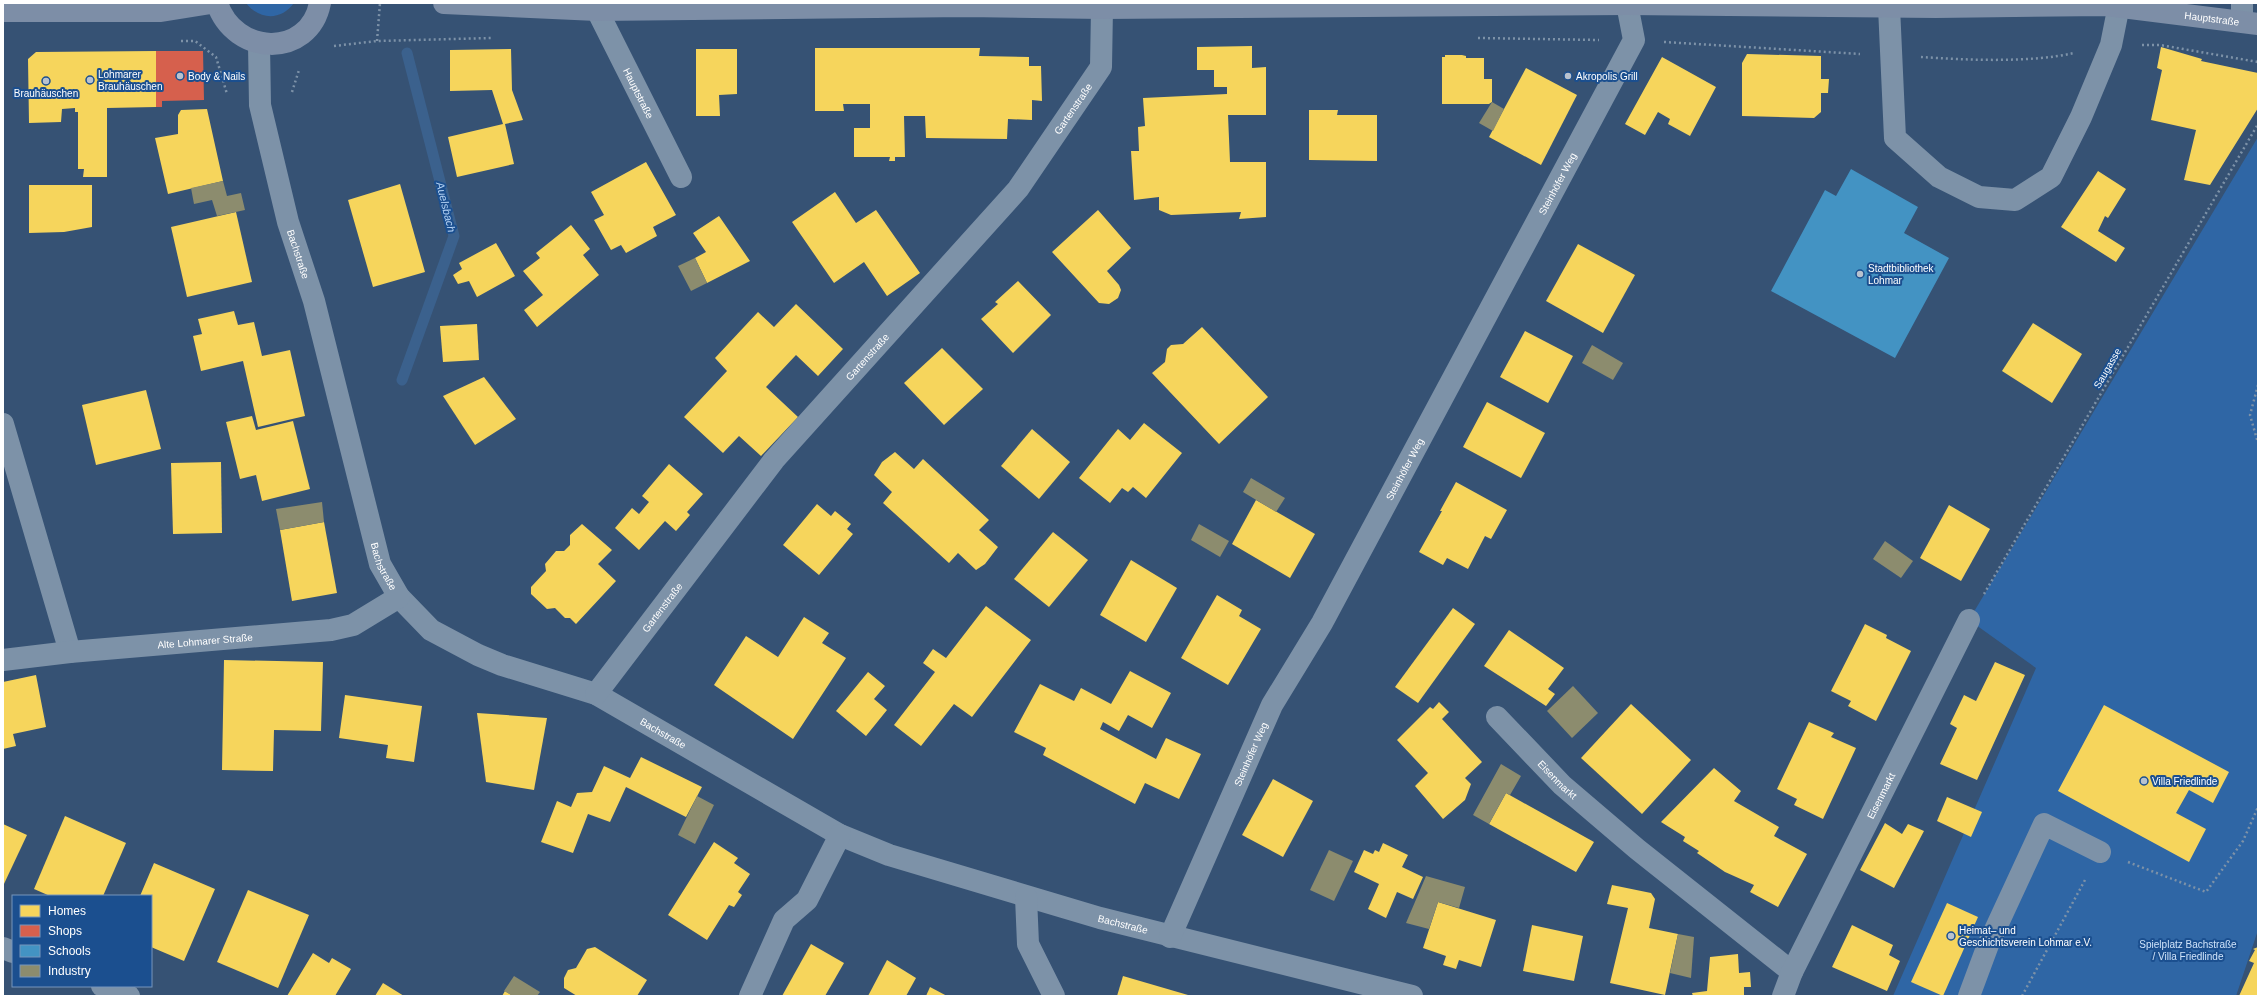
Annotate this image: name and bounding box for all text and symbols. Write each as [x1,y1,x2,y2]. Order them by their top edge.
street label: Hauptstraße [2184,10,2240,28]
street label: Hauptstraße [621,66,656,121]
place label: Lohmarer Brauhäuschen [98,69,163,92]
marker: Body & Nails [175,71,185,81]
place label: Body & Nails [188,71,245,82]
marker: Akropolis Grill [1563,71,1573,81]
place label: Akropolis Grill [1576,71,1638,82]
marker: Lohmarer Brauhäuschen [85,75,95,85]
marker: Brauhäuschen [41,76,51,86]
street label: Gartenstraße [1052,81,1095,136]
place label: Brauhäuschen [14,88,78,99]
street label: Steinhöfer Weg [1537,151,1579,217]
water label: Auelsbach [434,180,458,233]
street label: Bachstraße [285,228,311,281]
place label: Stadtbibliothek Lohmar [1868,263,1935,286]
marker: Stadtbibliothek Lohmar [1855,269,1865,279]
street label: Gartenstraße [844,331,891,383]
street label: Saugasse [2092,346,2124,390]
street label: Steinhöfer Weg [1384,436,1426,502]
street label: Bachstraße [369,541,399,592]
street label: Gartenstraße [640,580,685,634]
street label: Alte Lohmarer Straße [157,632,254,651]
street label: Bachstraße [638,716,688,751]
street label: Steinhöfer Weg [1232,720,1270,788]
street label: Eisenmarkt [1535,758,1579,801]
street label: Eisenmarkt [1865,771,1897,821]
marker: Villa Friedlinde [2139,776,2149,786]
place label: Villa Friedlinde [2152,776,2218,787]
legend [12,895,152,987]
text: Homes [48,904,86,918]
street label: Bachstraße [1097,913,1150,936]
text: Shops [48,924,82,938]
place label: Heimat– und Geschichtsverein Lohmar e.V. [1959,925,2092,948]
marker: Heimat– und Geschichtsverein Lohmar e.V. [1946,931,1956,941]
park label: Spielplatz Bachstraße / Villa Friedlinde [2139,939,2237,962]
text: Schools [48,944,91,958]
text: Industry [48,964,91,978]

